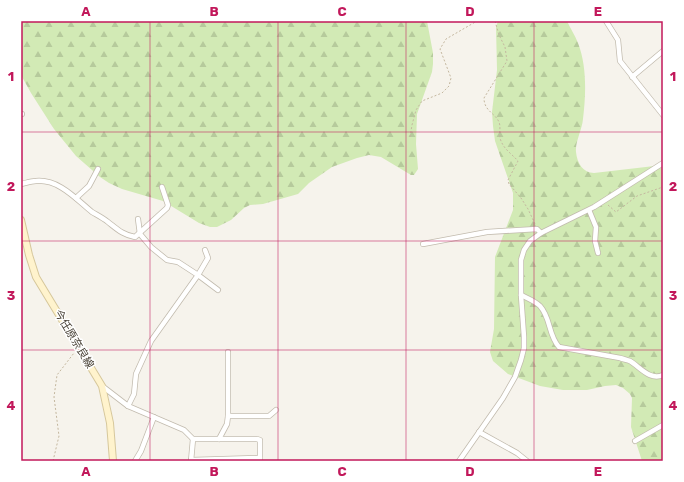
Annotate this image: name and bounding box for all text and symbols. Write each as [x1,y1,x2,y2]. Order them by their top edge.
text: A [81,4,91,19]
text: B [209,4,219,19]
text: C [337,4,347,19]
text: D [465,4,475,19]
text: E [594,4,602,19]
text: 1 [8,69,14,84]
text: 1 [670,69,676,84]
text: 2 [7,179,15,194]
text: 2 [669,179,677,194]
text: 3 [7,288,16,303]
text: 3 [669,288,678,303]
street label: 今任原奈良線 [51,307,97,371]
text: 4 [7,398,16,413]
text: 4 [669,398,678,413]
text: A [81,464,91,479]
text: B [209,464,219,479]
text: C [337,464,347,479]
text: D [465,464,475,479]
text: E [594,464,602,479]

